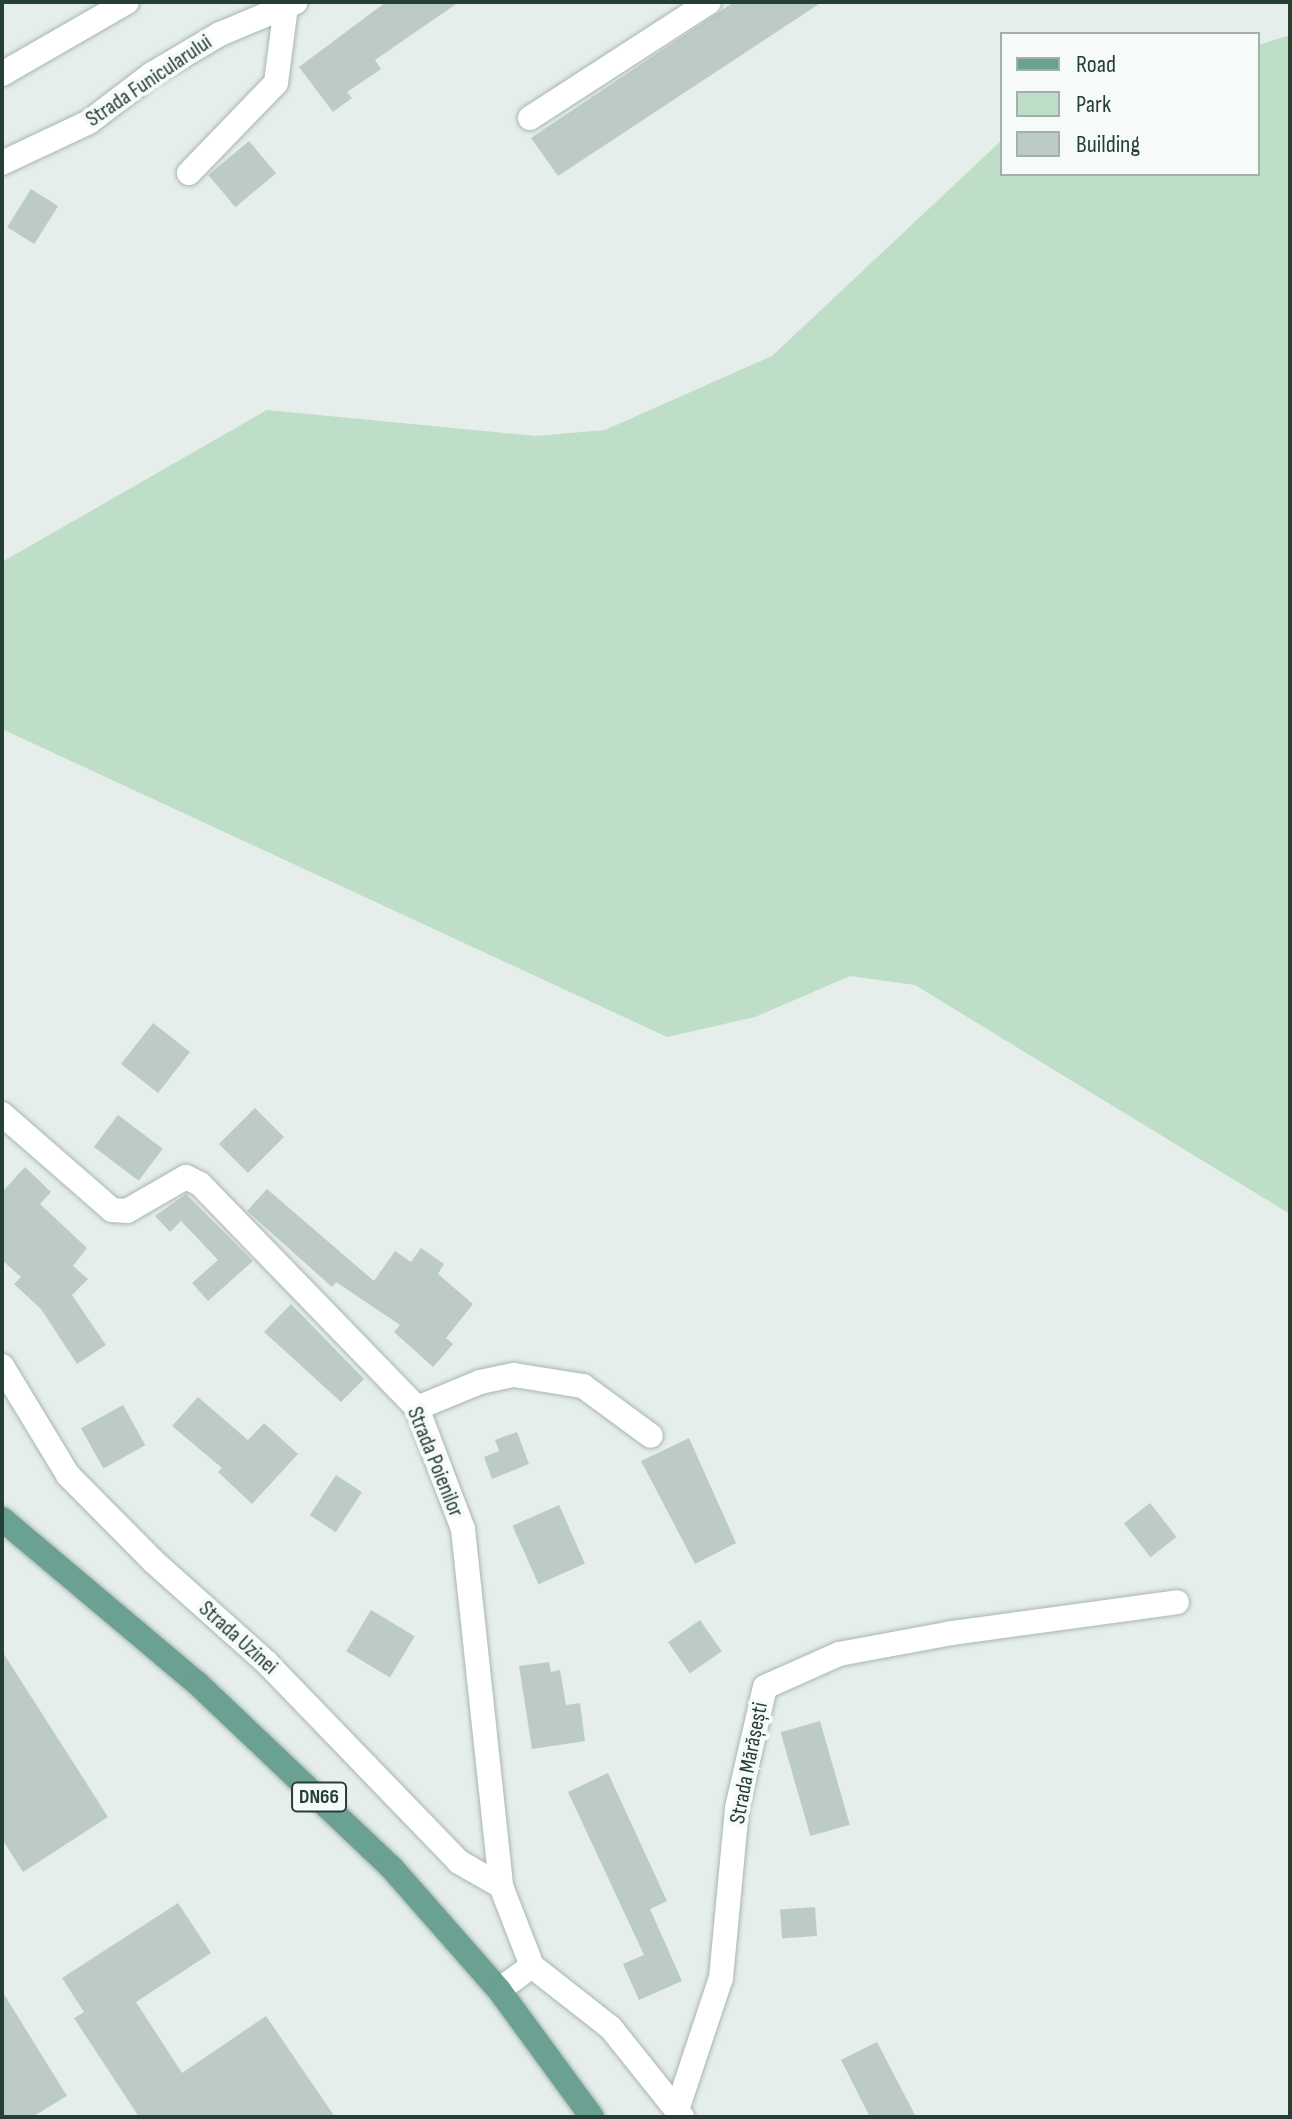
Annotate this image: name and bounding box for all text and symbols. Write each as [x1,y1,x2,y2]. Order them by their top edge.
street label: Strada Funicularului [81,29,217,133]
legend [1000,32,1260,176]
text: Road [1076,50,1116,79]
text: Park [1076,90,1111,119]
text: Building [1076,130,1140,159]
street label: Strada Poienilor [401,1403,469,1521]
street label: Strada Uzinei [193,1596,283,1680]
street label: Strada Mărășești [724,1700,774,1826]
road number: DN66 [291,1781,347,1813]

